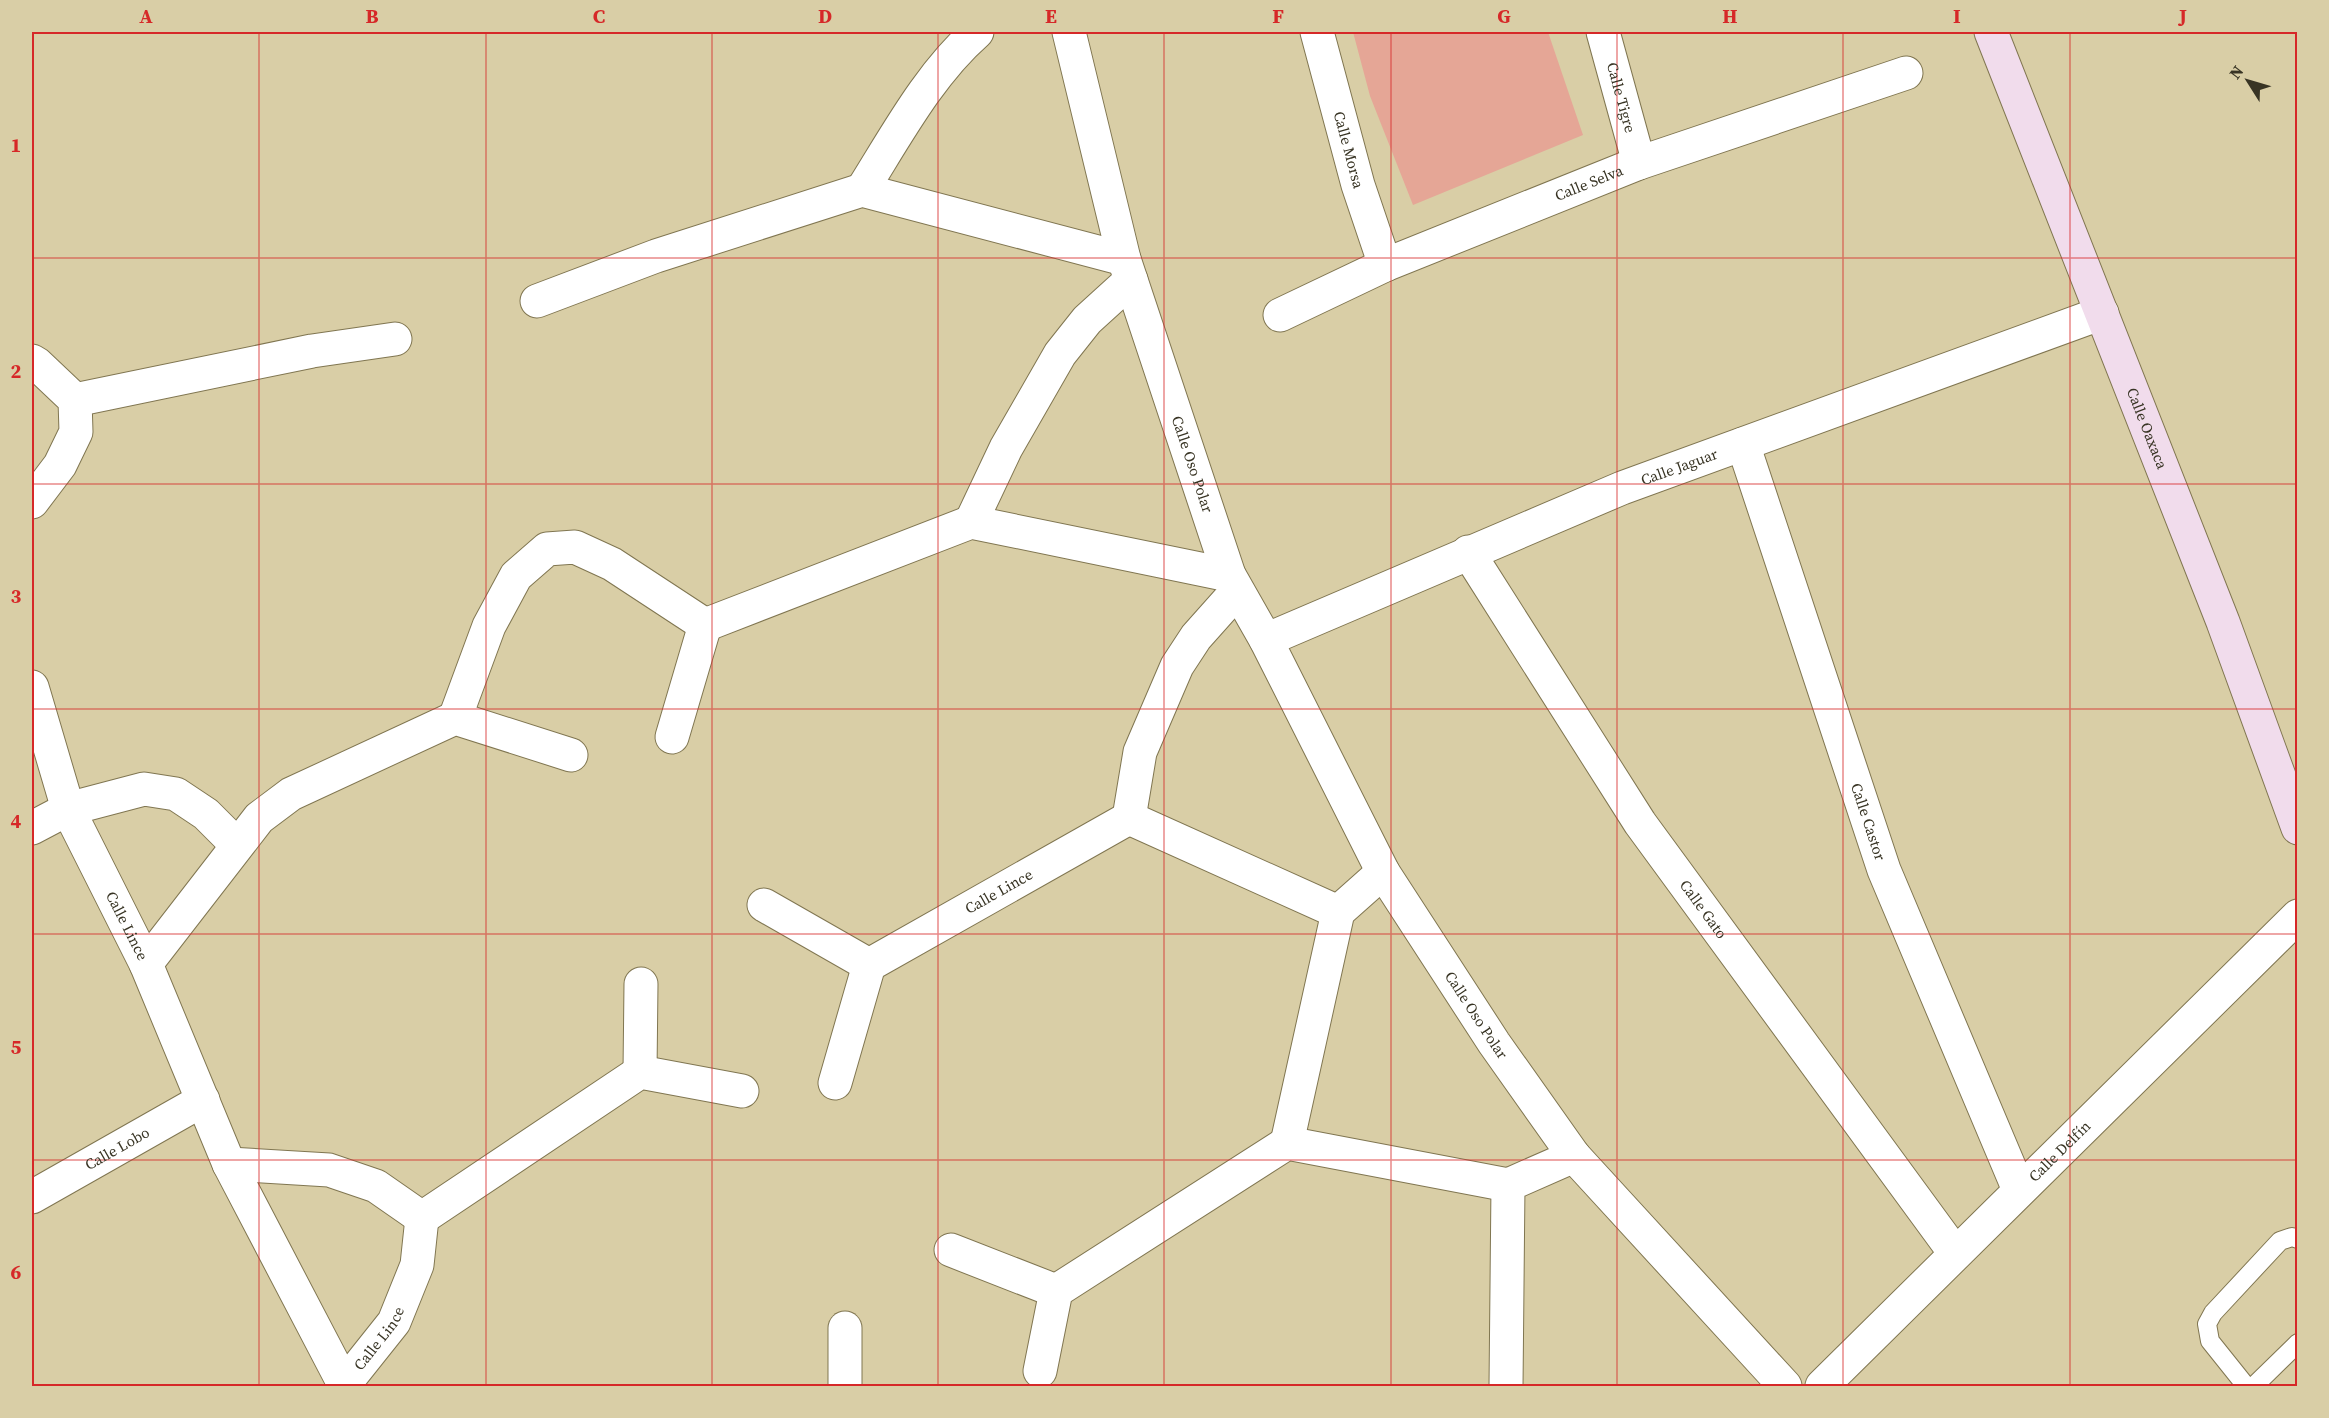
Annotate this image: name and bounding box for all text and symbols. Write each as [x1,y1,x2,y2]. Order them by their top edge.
text: A [139,2,153,30]
text: B [365,2,379,30]
text: C [593,2,605,30]
text: D [818,2,832,30]
text: E [1045,2,1057,30]
text: F [1272,2,1284,30]
text: G [1497,2,1511,30]
text: H [1722,2,1738,30]
text: I [1953,2,1961,30]
text: J [2177,2,2187,30]
north arrow [2218,51,2278,111]
street label: Calle Tigre [1602,60,1641,135]
text: N [2224,60,2249,83]
street label: Calle Morsa [1329,109,1370,191]
text: 1 [11,131,21,159]
street label: Calle Selva [1551,159,1626,206]
text: 2 [11,357,22,385]
street label: Calle Oaxaca [2122,385,2173,472]
street label: Calle Oso Polar [1167,413,1219,516]
street label: Calle Jaguar [1638,443,1721,490]
text: 3 [11,582,22,610]
street label: Calle Castor [1846,780,1891,864]
text: 4 [11,807,22,835]
street label: Calle Lince [961,863,1037,919]
street label: Calle Gato [1675,875,1732,943]
street label: Calle Lince [101,888,154,964]
street label: Calle Oso Polar [1440,967,1513,1064]
text: 5 [11,1033,22,1061]
street label: Calle Delfín [2024,1116,2095,1186]
street label: Calle Lobo [81,1122,153,1175]
text: 6 [11,1258,22,1286]
street label: Calle Lince [348,1303,409,1375]

